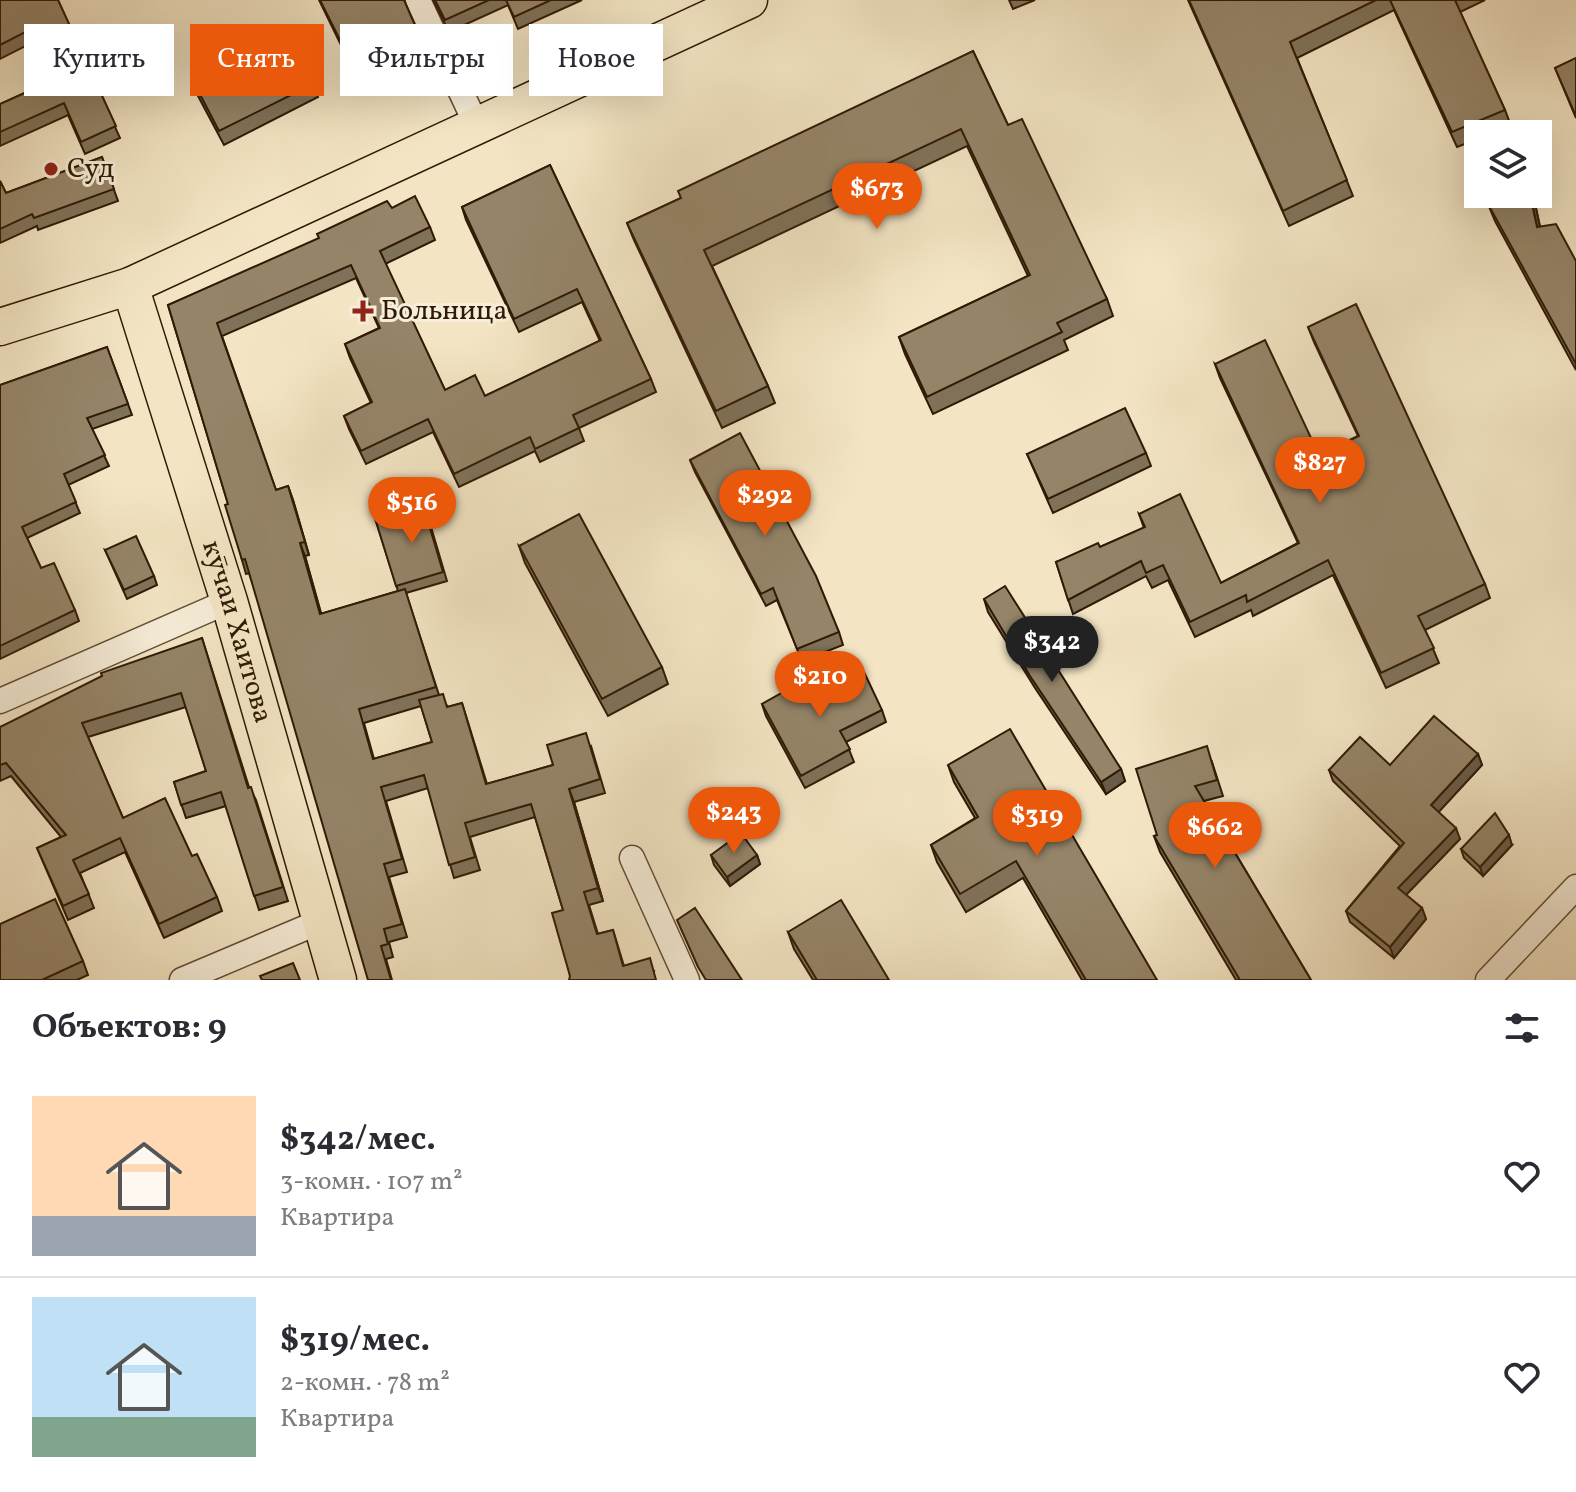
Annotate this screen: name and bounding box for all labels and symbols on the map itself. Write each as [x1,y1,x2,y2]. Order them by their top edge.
place label: Суд [67,150,114,189]
marker: Суд [42,160,60,178]
pin: $673 [830,163,924,231]
place label: Больница [381,292,507,331]
marker: Больница [352,300,374,322]
pin: $827 [1273,437,1367,505]
pin: $292 [718,470,812,538]
pin: $516 [365,477,459,545]
street label: кӯчаи Хаитова [192,536,283,728]
pin: $342 [1005,616,1099,684]
pin: $210 [773,651,867,719]
pin: $243 [687,787,781,855]
pin: $319 [990,790,1084,858]
pin: $662 [1168,802,1262,870]

